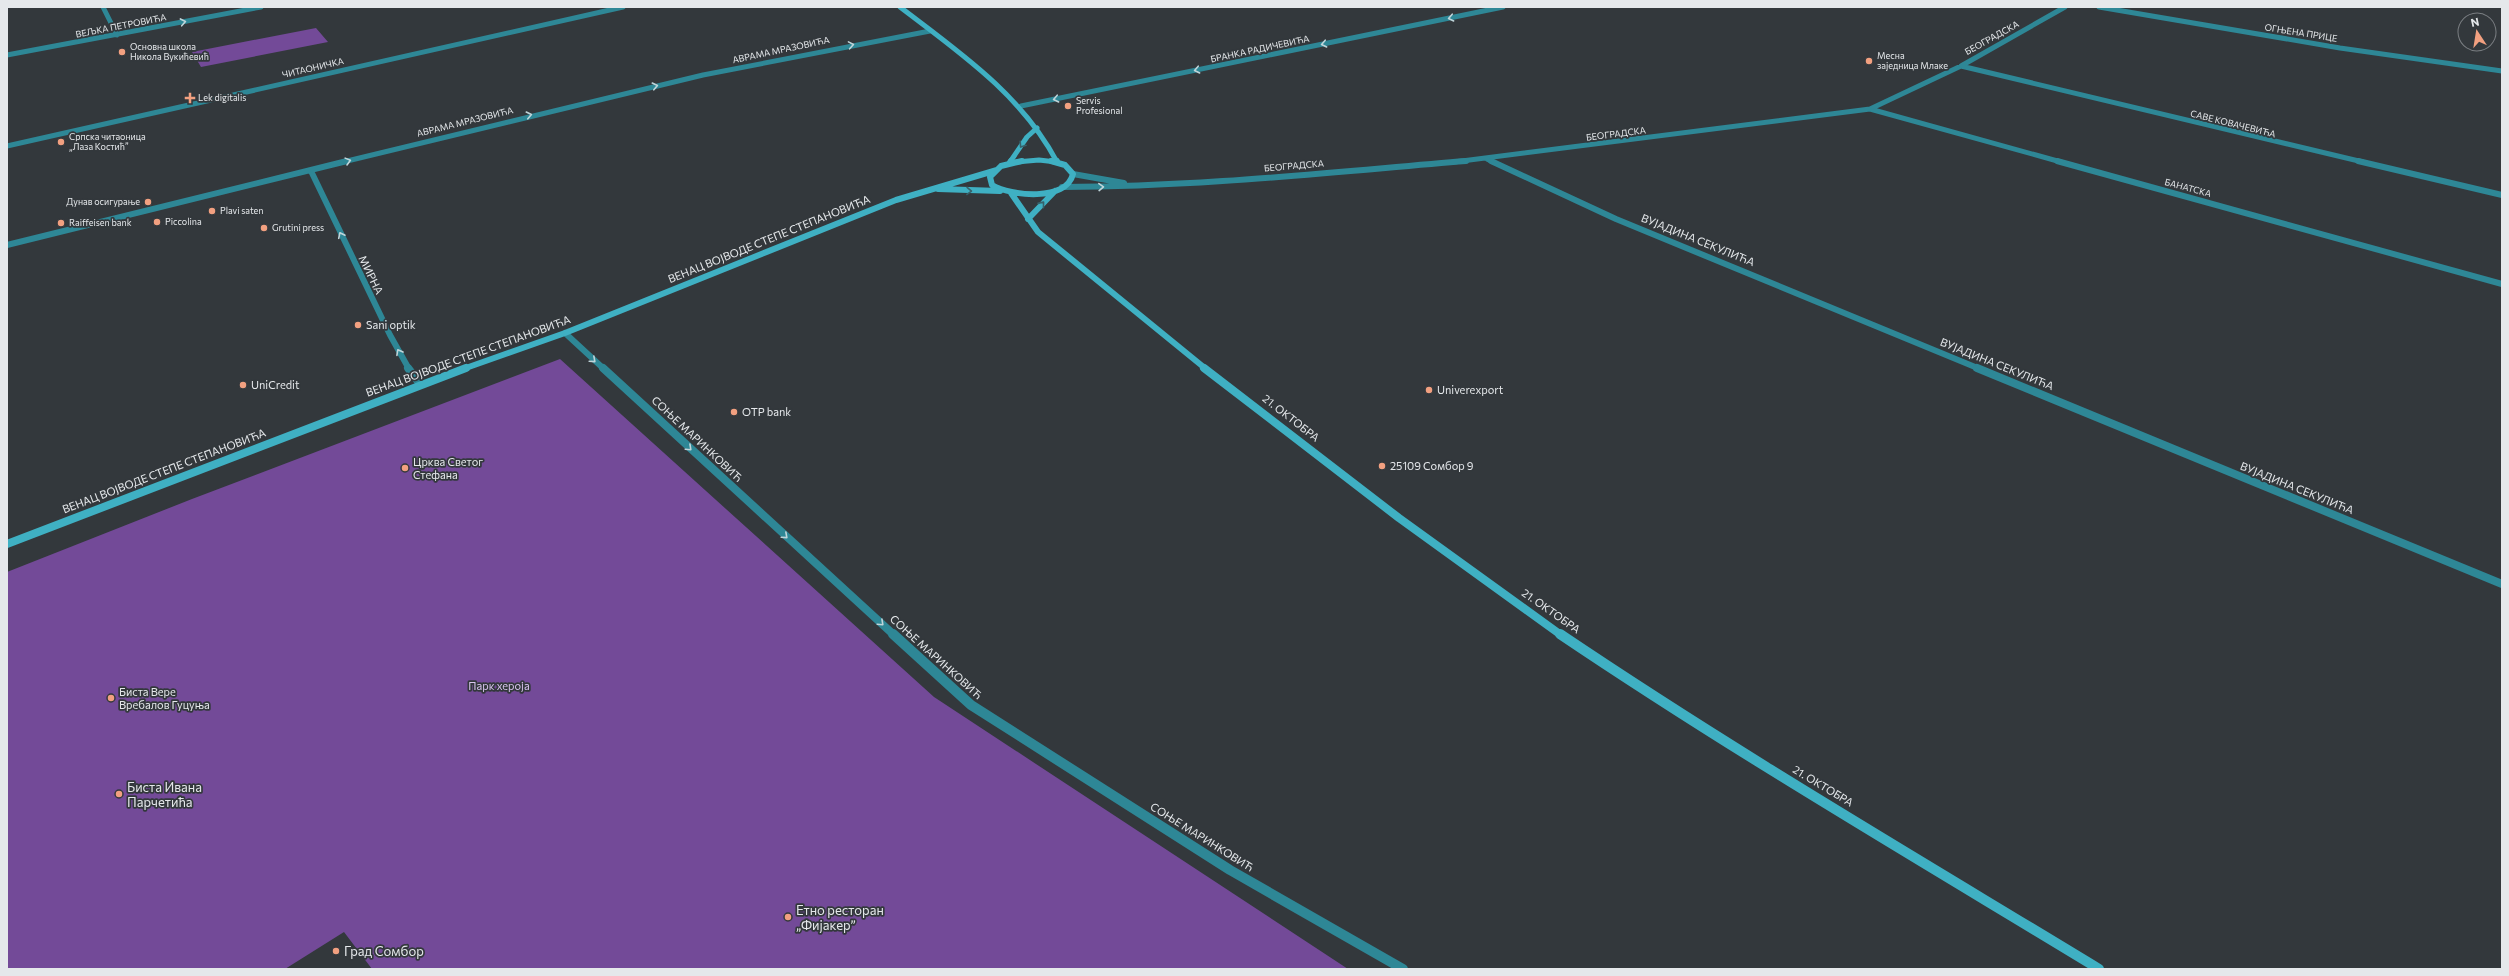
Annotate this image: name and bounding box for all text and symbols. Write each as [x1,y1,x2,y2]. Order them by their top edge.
street label: ВЕЉКА ПЕТРОВИЋА [75,11,167,40]
north arrow [2457,12,2497,52]
one-way arrow [1448,13,1454,21]
text: N [2469,15,2480,29]
street label: БЕОГРАДСКА [1963,18,2021,57]
one-way arrow [180,19,186,27]
street label: ОГЊЕНА ПРИЦЕ [2264,21,2338,44]
street label: БРАНКА РАДИЧЕВИЋА [1209,33,1310,64]
street label: АВРАМА МРАЗОВИЋА [731,34,830,65]
one-way arrow [1321,39,1327,47]
place label: Основна школа Никола Вукићевић [130,41,209,62]
one-way arrow [848,42,854,50]
marker: Основна школа Никола Вукићевић [117,47,127,57]
place label: Месна заједница Млаке [1877,50,1948,71]
street label: ЧИТАОНИЧКА [281,55,345,80]
marker: Месна заједница Млаке [1864,56,1874,66]
one-way arrow [1193,65,1200,73]
one-way arrow [652,83,659,91]
place label: Lek digitalis [198,92,246,103]
marker: Lek digitalis [185,93,195,103]
one-way arrow [1052,94,1059,102]
place label: Servis Profesional [1076,95,1122,116]
marker: Servis Profesional [1063,101,1073,111]
street label: АВРАМА МРАЗОВИЋА [416,104,514,139]
street label: САВЕ КОВАЧЕВИЋА [2189,108,2277,139]
one-way arrow [526,112,532,120]
street label: БЕОГРАДСКА [1585,124,1647,143]
place label: Српска читаоница „Лаза Костић” [69,131,146,152]
marker: Српска читаоница „Лаза Костић” [56,137,66,147]
one-way arrow [1020,141,1027,148]
one-way arrow [345,157,352,166]
street label: БЕОГРАДСКА [1263,157,1324,174]
street label: БАНАТСКА [2164,176,2213,199]
one-way arrow [1098,183,1104,191]
one-way arrow [966,187,972,195]
street label: ВЕНАЦ ВОЈВОДЕ СТЕПЕ СТЕПАНОВИЋА [666,192,873,286]
place label: Дунав осигурање [66,196,140,207]
marker: Дунав осигурање [143,197,153,207]
one-way arrow [1038,202,1045,209]
place label: Plavi saten [220,205,264,216]
marker: Plavi saten [207,206,217,216]
street label: ВУЈАДИНА СЕКУЛИЋА [1639,211,1757,269]
place label: Piccolina [165,216,202,227]
place label: Raiffeisen bank [69,217,132,228]
marker: Piccolina [152,217,162,227]
marker: Raiffeisen bank [56,218,66,228]
place label: Grutini press [272,222,324,233]
marker: Grutini press [259,223,269,233]
one-way arrow [338,232,346,240]
street label: МИРНА [356,253,387,297]
street label: ВЕНАЦ ВОЈВОДЕ СТЕПЕ СТЕПАНОВИЋА [364,312,573,400]
place label: Sani optik [366,318,416,331]
marker: Sani optik [353,320,363,330]
street label: ВУЈАДИНА СЕКУЛИЋА [1938,335,2056,393]
one-way arrow [396,349,404,356]
one-way arrow [589,355,596,362]
place label: UniCredit [251,378,300,391]
marker: UniCredit [238,380,248,390]
place label: Univerexport [1437,383,1504,396]
marker: Univerexport [1424,385,1434,395]
street label: 21. ОКТОБРА [1260,391,1323,444]
street label: СОЊЕ МАРИНКОВИЋ [649,393,745,484]
place label: OTP bank [742,405,791,418]
marker: OTP bank [729,407,739,417]
street label: ВЕНАЦ ВОЈВОДЕ СТЕПЕ СТЕПАНОВИЋА [60,425,268,516]
one-way arrow [684,443,692,451]
place label: Црква Светог Стефана [413,455,483,481]
place label: 25109 Сомбор 9 [1390,459,1474,472]
street label: ВУЈАДИНА СЕКУЛИЋА [2238,459,2356,517]
marker: 25109 Сомбор 9 [1377,461,1387,471]
marker: Црква Светог Стефана [400,463,410,473]
one-way arrow [780,531,788,538]
street label: 21. ОКТОБРА [1520,586,1583,636]
street label: СОЊЕ МАРИНКОВИЋ [888,612,985,701]
one-way arrow [876,619,884,626]
park label: Парк хероја [468,679,530,692]
place label: Биста Вере Вребалов Гуцуња [119,685,210,711]
marker: Биста Вере Вребалов Гуцуња [106,693,116,703]
street label: 21. ОКТОБРА [1791,762,1856,809]
place label: Биста Ивана Парчетића [127,779,202,810]
marker: Биста Ивана Парчетића [114,789,124,799]
street label: СОЊЕ МАРИНКОВИЋ [1148,799,1256,874]
place label: Етно ресторан „Фијакер” [796,902,884,933]
marker: Етно ресторан „Фијакер” [783,912,793,922]
place label: Град Сомбор [344,943,424,959]
marker: Град Сомбор [331,946,341,956]

